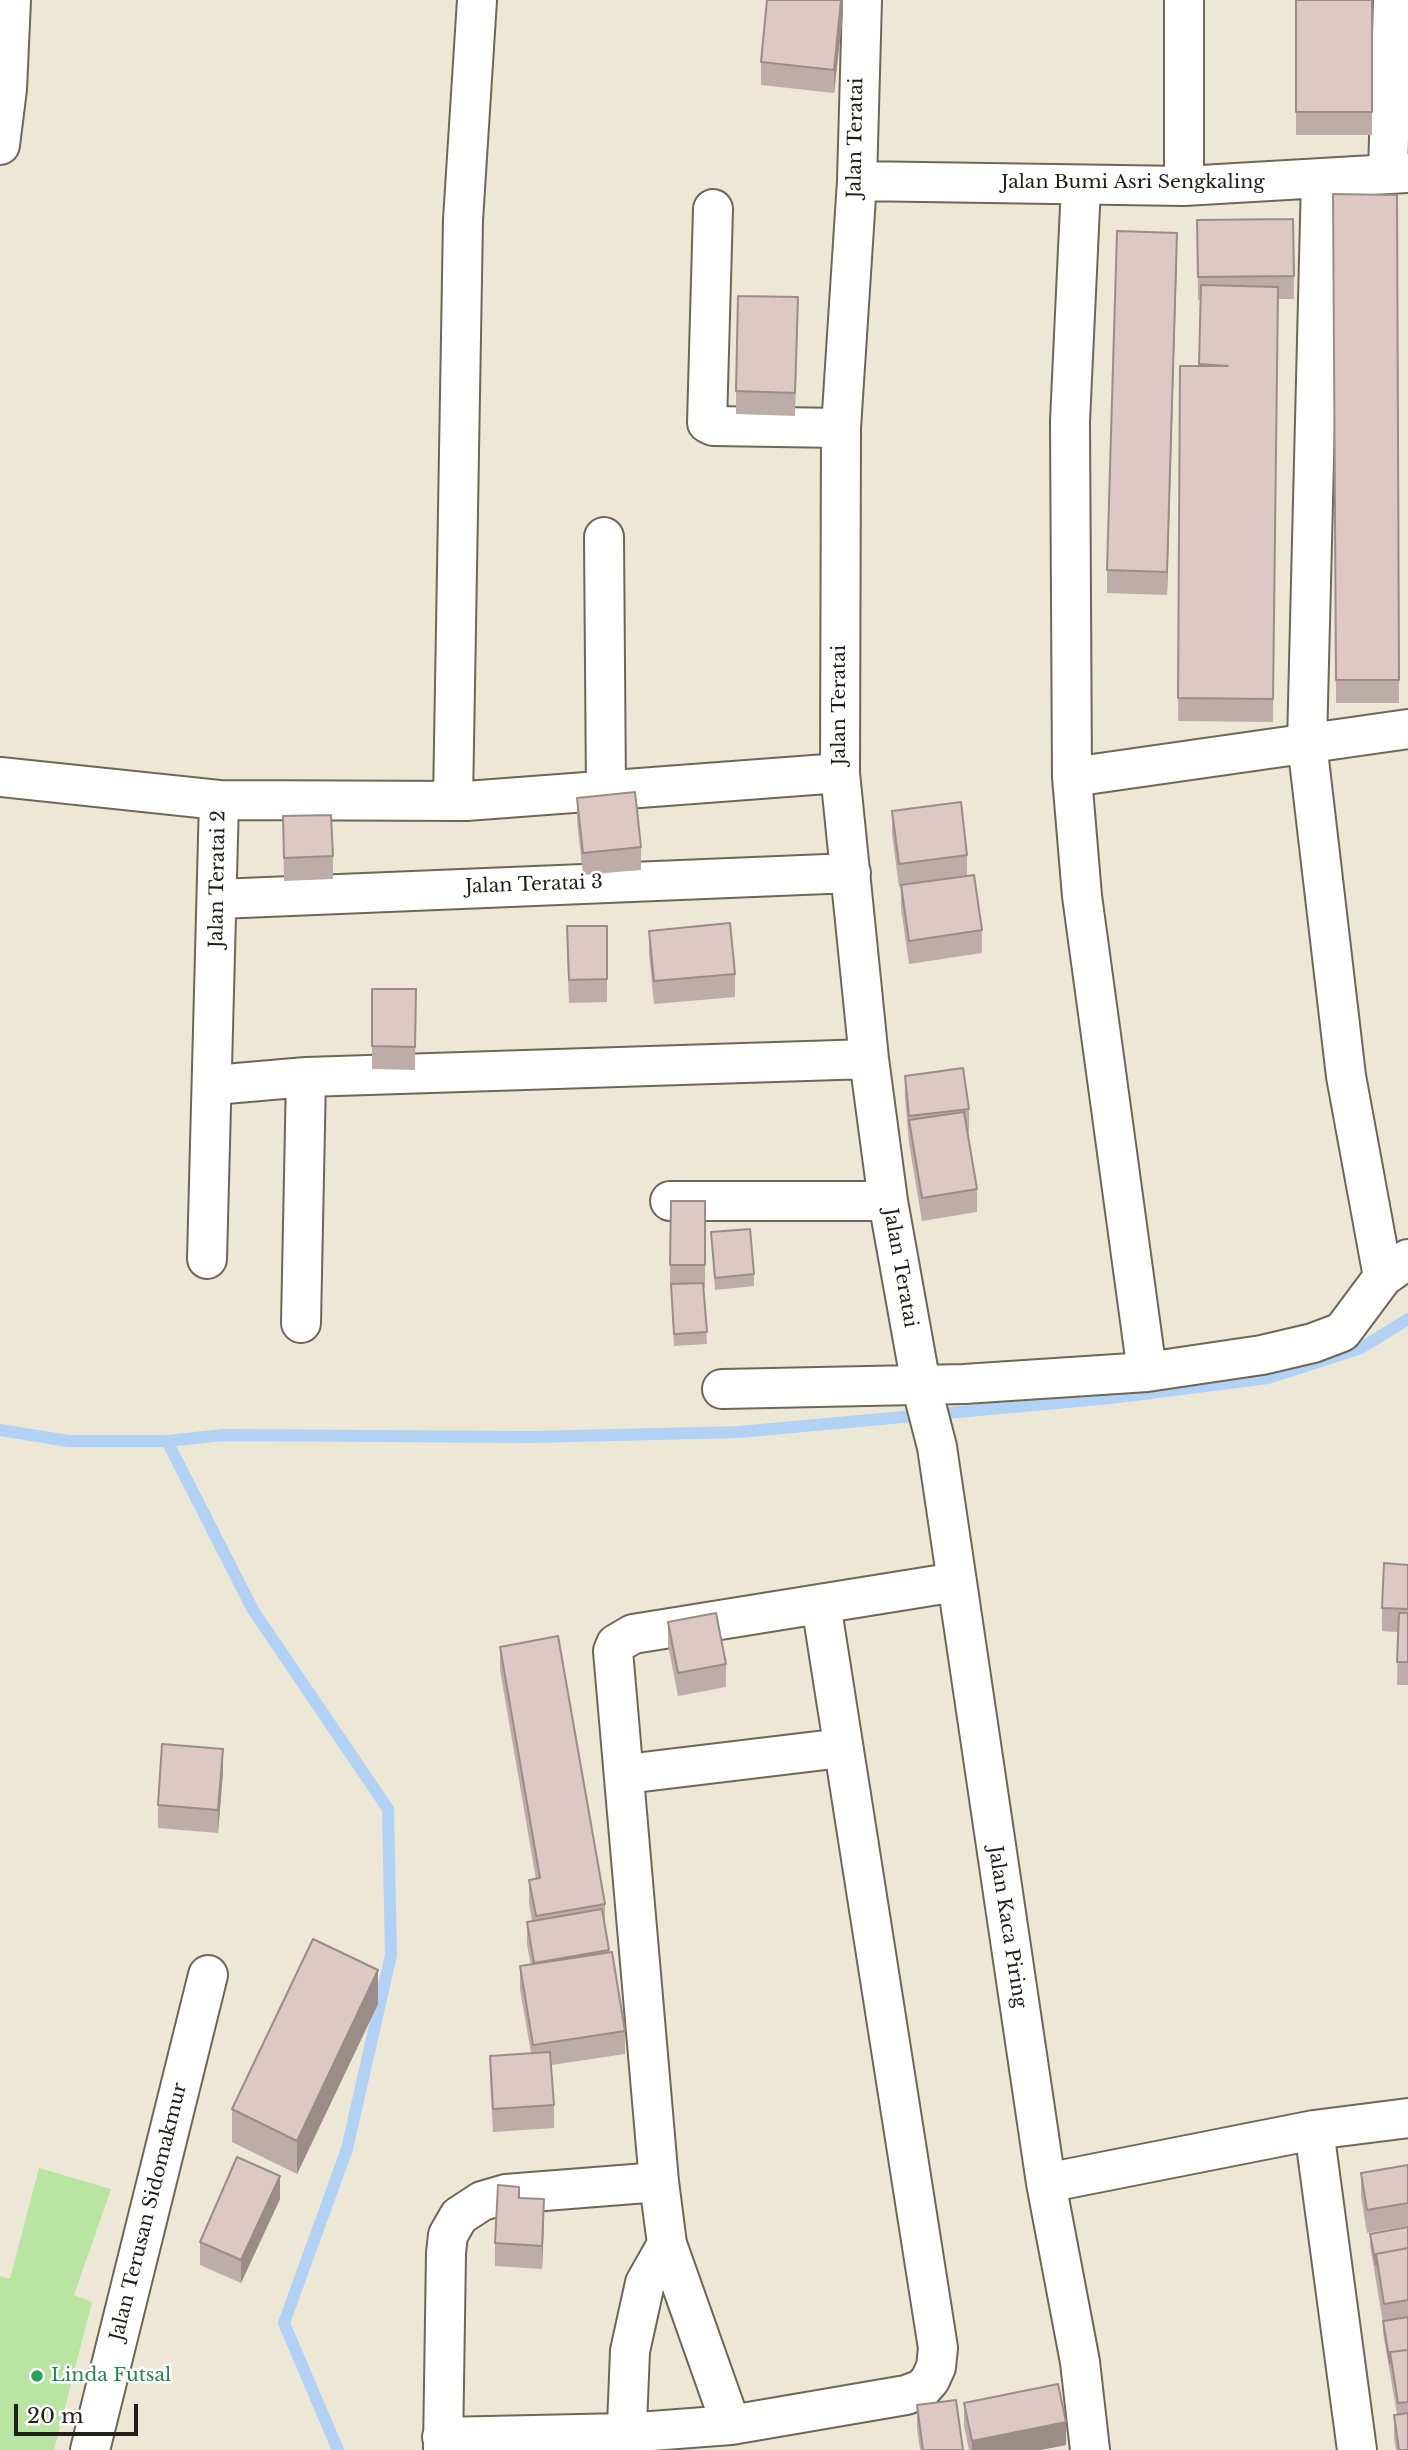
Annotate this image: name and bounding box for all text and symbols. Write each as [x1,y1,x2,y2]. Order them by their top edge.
street label: Jalan Teratai [844,78,868,198]
street label: Jalan Bumi Asri Sengkaling [1001,172,1265,194]
street label: Jalan Teratai [829,645,851,765]
street label: Jalan Teratai 2 [205,810,231,948]
street label: Jalan Teratai 3 [465,871,603,899]
street label: Jalan Teratai [878,1207,922,1329]
street label: Jalan Kaca Piring [983,1844,1031,2010]
street label: Jalan Terusan Sidomakmur [106,2081,192,2343]
place label: Linda Futsal [51,2365,171,2387]
marker: Linda Futsal [29,2368,45,2384]
scale bar [18,2390,142,2434]
text: 20 m [27,2403,84,2429]

